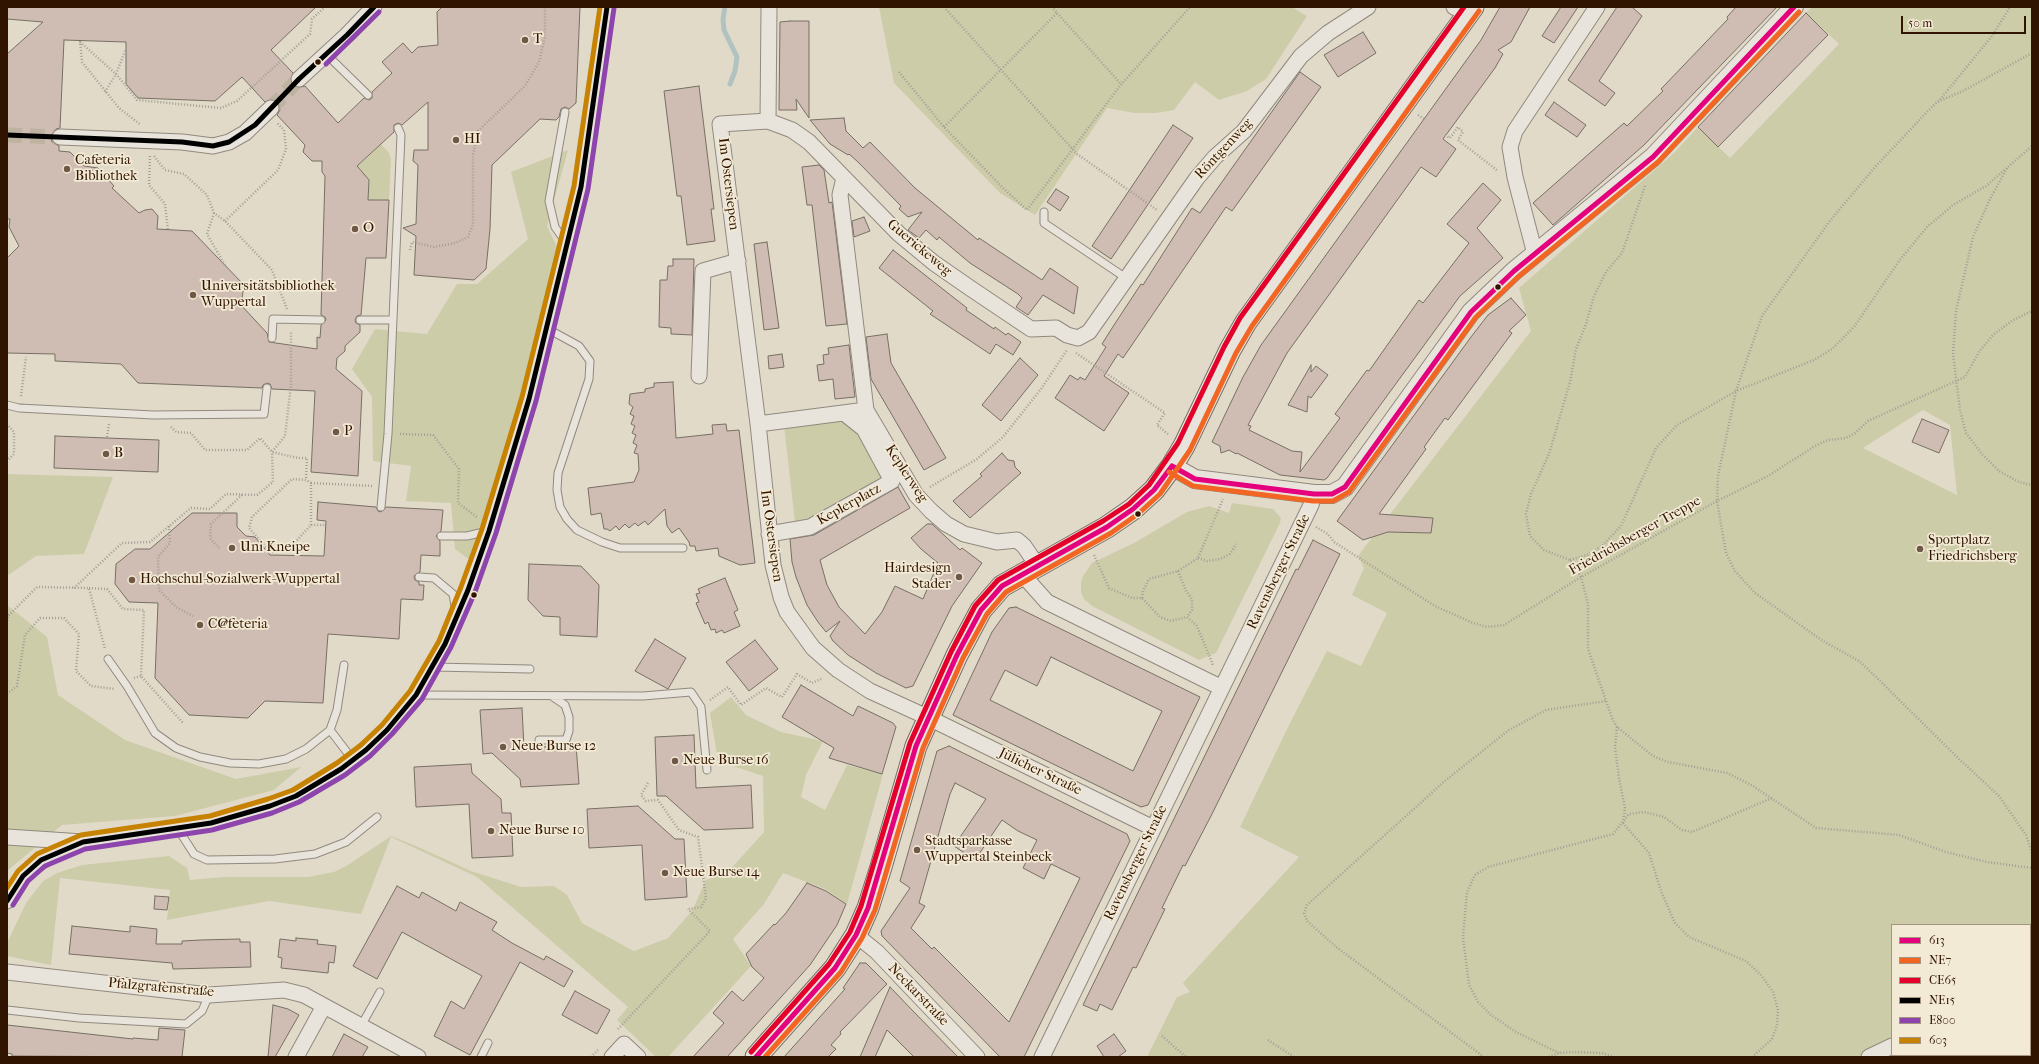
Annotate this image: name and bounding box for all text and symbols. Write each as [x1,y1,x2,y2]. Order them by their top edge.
scale bar [1903,8,2028,34]
text: 50 m [1908,16,1932,30]
place label: T [533,32,542,48]
marker: T [520,35,530,45]
unlabelled marker [313,57,323,67]
street label: Röntgenweg [1192,115,1256,183]
place label: HI [464,132,481,148]
marker: HI [451,135,461,145]
street label: Im Ostersiepen [714,137,742,231]
place label: Cafeteria Bibliothek [75,153,137,186]
marker: Cafeteria Bibliothek [62,164,72,174]
street label: Guerickeweg [883,216,955,280]
place label: O [363,221,374,237]
marker: O [350,224,360,234]
place label: Universitätsbibliothek Wuppertal [201,279,335,312]
unlabelled marker [1493,282,1503,292]
marker: Universitätsbibliothek Wuppertal [188,290,198,300]
place label: P [344,424,352,440]
marker: P [331,427,341,437]
street label: Keplerweg [881,442,931,506]
place label: B [114,446,123,462]
marker: B [101,449,111,459]
street label: Keplerplatz [814,481,884,529]
street label: Im Ostersiepen [756,489,786,583]
street label: Friedrichsberger Treppe [1566,493,1704,579]
unlabelled marker [1133,509,1143,519]
street label: Ravensberger Straße [1244,512,1314,632]
place label: Sportplatz Friedrichsberg [1928,533,2017,566]
place label: Uni Kneipe [240,540,310,556]
marker: Uni Kneipe [227,543,237,553]
marker: Sportplatz Friedrichsberg [1915,544,1925,554]
place label: Hairdesign Stader [884,561,951,594]
place label: Hochschul-Sozialwerk-Wuppertal [140,572,340,588]
marker: Hairdesign Stader [954,572,964,582]
marker: Hochschul-Sozialwerk-Wuppertal [127,575,137,585]
unlabelled marker [469,590,479,600]
place label: C@feteria [208,617,268,633]
marker: C@feteria [195,620,205,630]
place label: Neue Burse 12 [511,739,596,755]
marker: Neue Burse 12 [498,742,508,752]
street label: Jülicher Straße [996,745,1084,799]
place label: Neue Burse 16 [683,753,769,769]
marker: Neue Burse 16 [670,756,680,766]
street label: Ravensberger Straße [1101,803,1171,923]
place label: Neue Burse 10 [499,823,585,839]
marker: Neue Burse 10 [486,826,496,836]
place label: Stadtsparkasse Wuppertal Steinbeck [925,834,1052,866]
marker: Stadtsparkasse Wuppertal Steinbeck [912,845,922,855]
place label: Neue Burse 14 [673,865,759,881]
marker: Neue Burse 14 [660,868,670,878]
legend [1891,924,2031,1056]
text: 613 [1929,933,1945,947]
text: NE7 [1929,953,1951,967]
street label: Neckarstraße [884,960,952,1030]
text: CE65 [1929,973,1956,987]
street label: Pfalzgrafenstraße [107,975,215,1001]
text: NE15 [1929,993,1955,1007]
text: E800 [1929,1013,1956,1027]
text: 603 [1929,1033,1947,1047]

